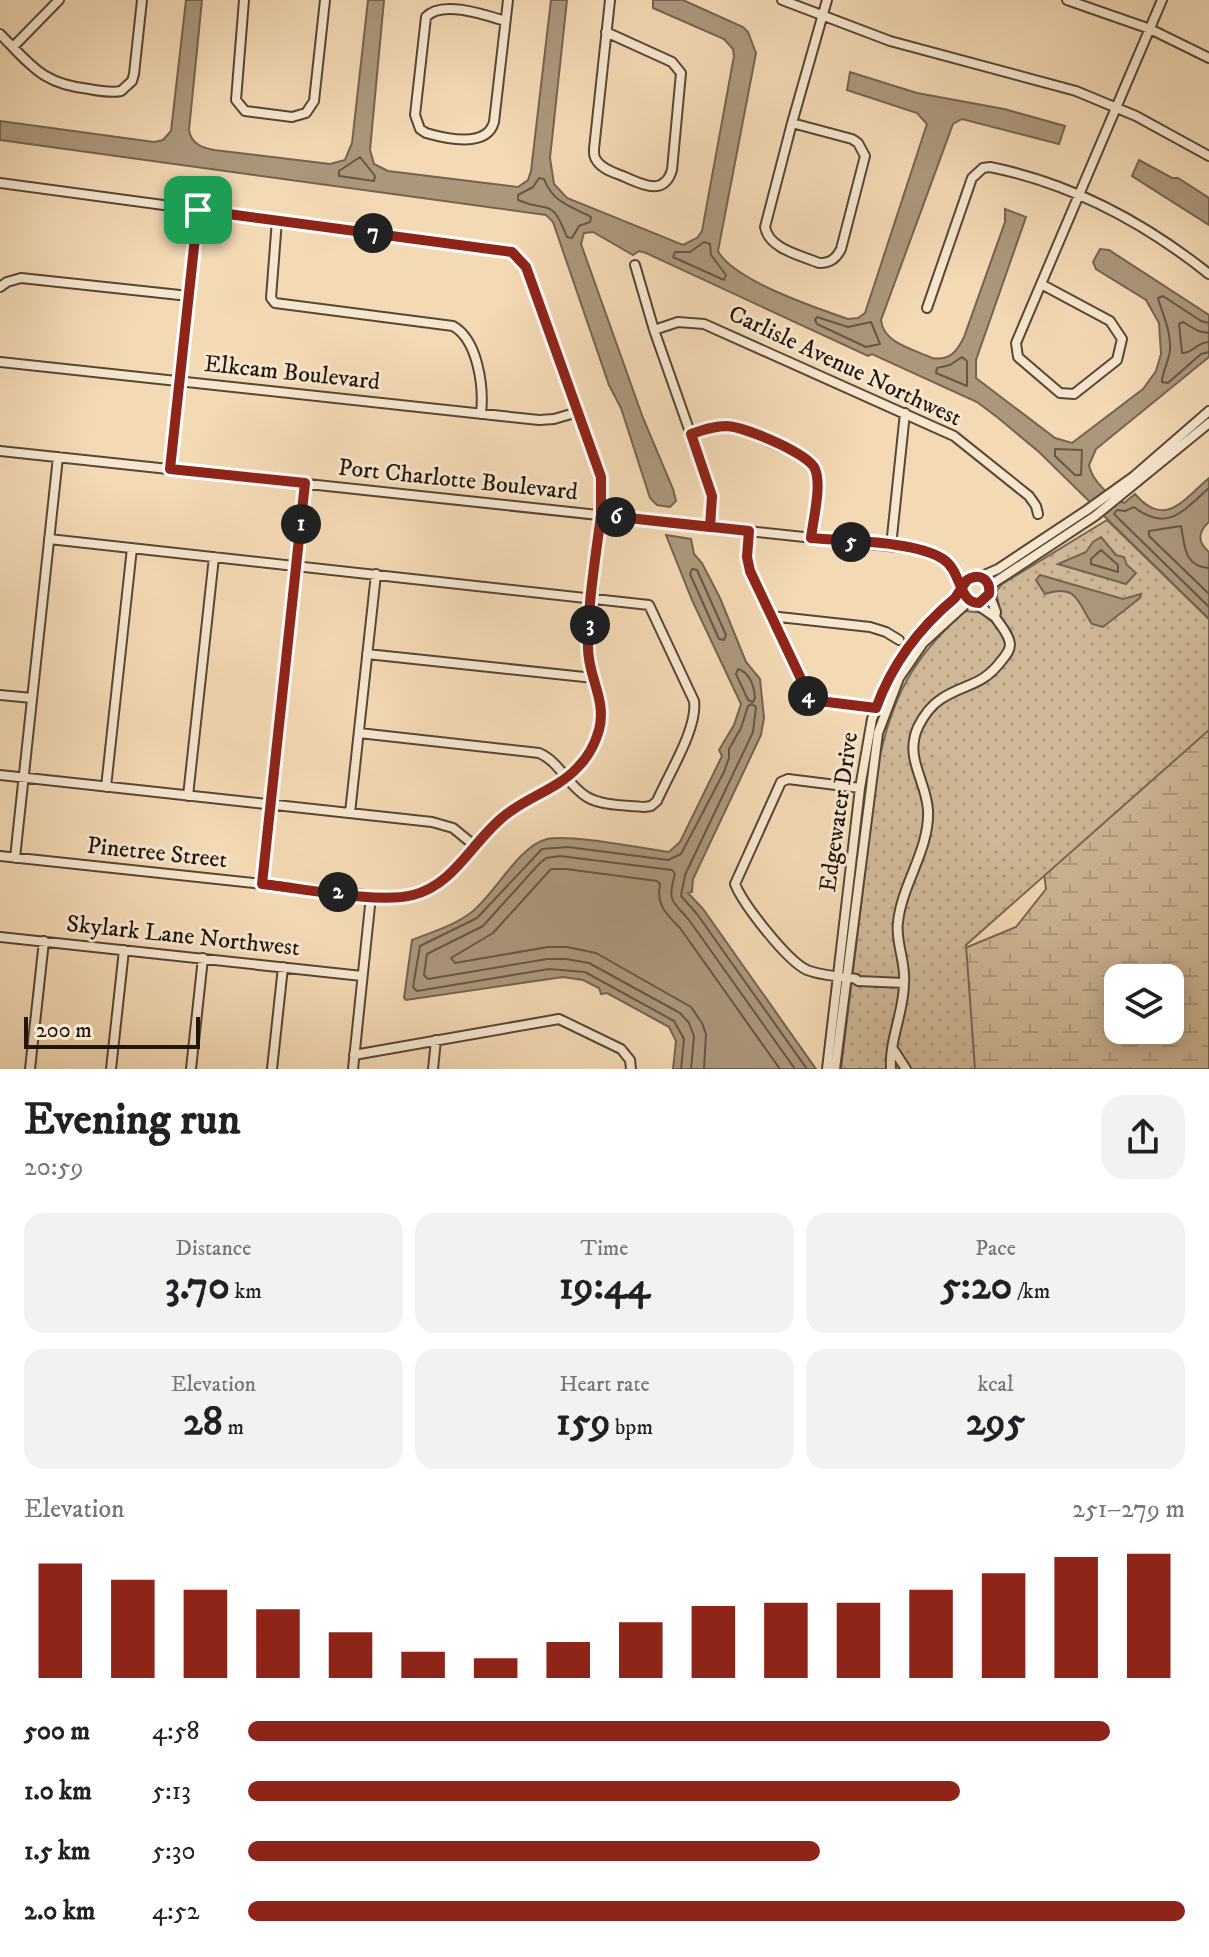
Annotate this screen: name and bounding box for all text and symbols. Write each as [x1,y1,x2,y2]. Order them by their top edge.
pin [164,176,232,244]
icon: arrive [176,188,220,232]
pin: 7 [353,213,393,253]
text: 7 [367,219,379,246]
street label: Carlisle Avenue Northwest [724,299,967,433]
street label: Elkcam Boulevard [203,349,381,397]
street label: Port Charlotte Boulevard [337,452,579,508]
pin: 6 [596,497,636,537]
text: 6 [610,503,622,530]
pin: 1 [281,504,321,544]
text: 1 [297,510,305,537]
pin: 5 [831,522,871,562]
text: 5 [846,528,856,555]
pin: 3 [570,605,610,645]
text: 3 [586,611,594,638]
pin: 4 [788,676,828,716]
text: 4 [802,682,814,709]
street label: Edgewater Drive [813,730,865,894]
street label: Pinetree Street [85,831,229,875]
pin: 2 [318,872,358,912]
text: 2 [333,878,343,905]
street label: Skylark Lane Northwest [65,909,301,963]
map controls [1104,964,1184,1044]
button: layers [1104,964,1184,1044]
scale bar [24,1013,200,1049]
text: 200 m [36,1017,92,1044]
text: Evening run [24,1093,241,1148]
button: share [1101,1095,1185,1179]
text: 20:59 [24,1151,83,1184]
text: Distance [176,1235,251,1262]
text: Time [581,1235,628,1262]
text: Pace [975,1235,1016,1262]
text: 3.70 [165,1262,230,1312]
text: 19:44 [559,1262,650,1312]
text: 5:20 [941,1262,1012,1312]
text: km [230,1278,262,1305]
text: /km [1012,1278,1050,1305]
text: Elevation [171,1371,256,1398]
text: Heart rate [559,1371,650,1398]
text: kcal [977,1371,1014,1398]
text: 28 [183,1398,223,1448]
text: 159 [556,1398,610,1448]
text: 295 [966,1398,1025,1448]
text: m [223,1414,244,1441]
text: bpm [610,1414,653,1441]
text: Elevation [24,1493,125,1526]
text: 251–279 m [1072,1493,1185,1526]
text: 500 m [24,1715,90,1748]
text: 4:58 [152,1715,200,1748]
text: 1.0 km [24,1775,92,1808]
text: 5:13 [152,1775,191,1808]
text: 1.5 km [24,1835,90,1868]
text: 5:30 [152,1835,195,1868]
text: 2.0 km [24,1895,95,1928]
text: 4:52 [152,1895,199,1928]

